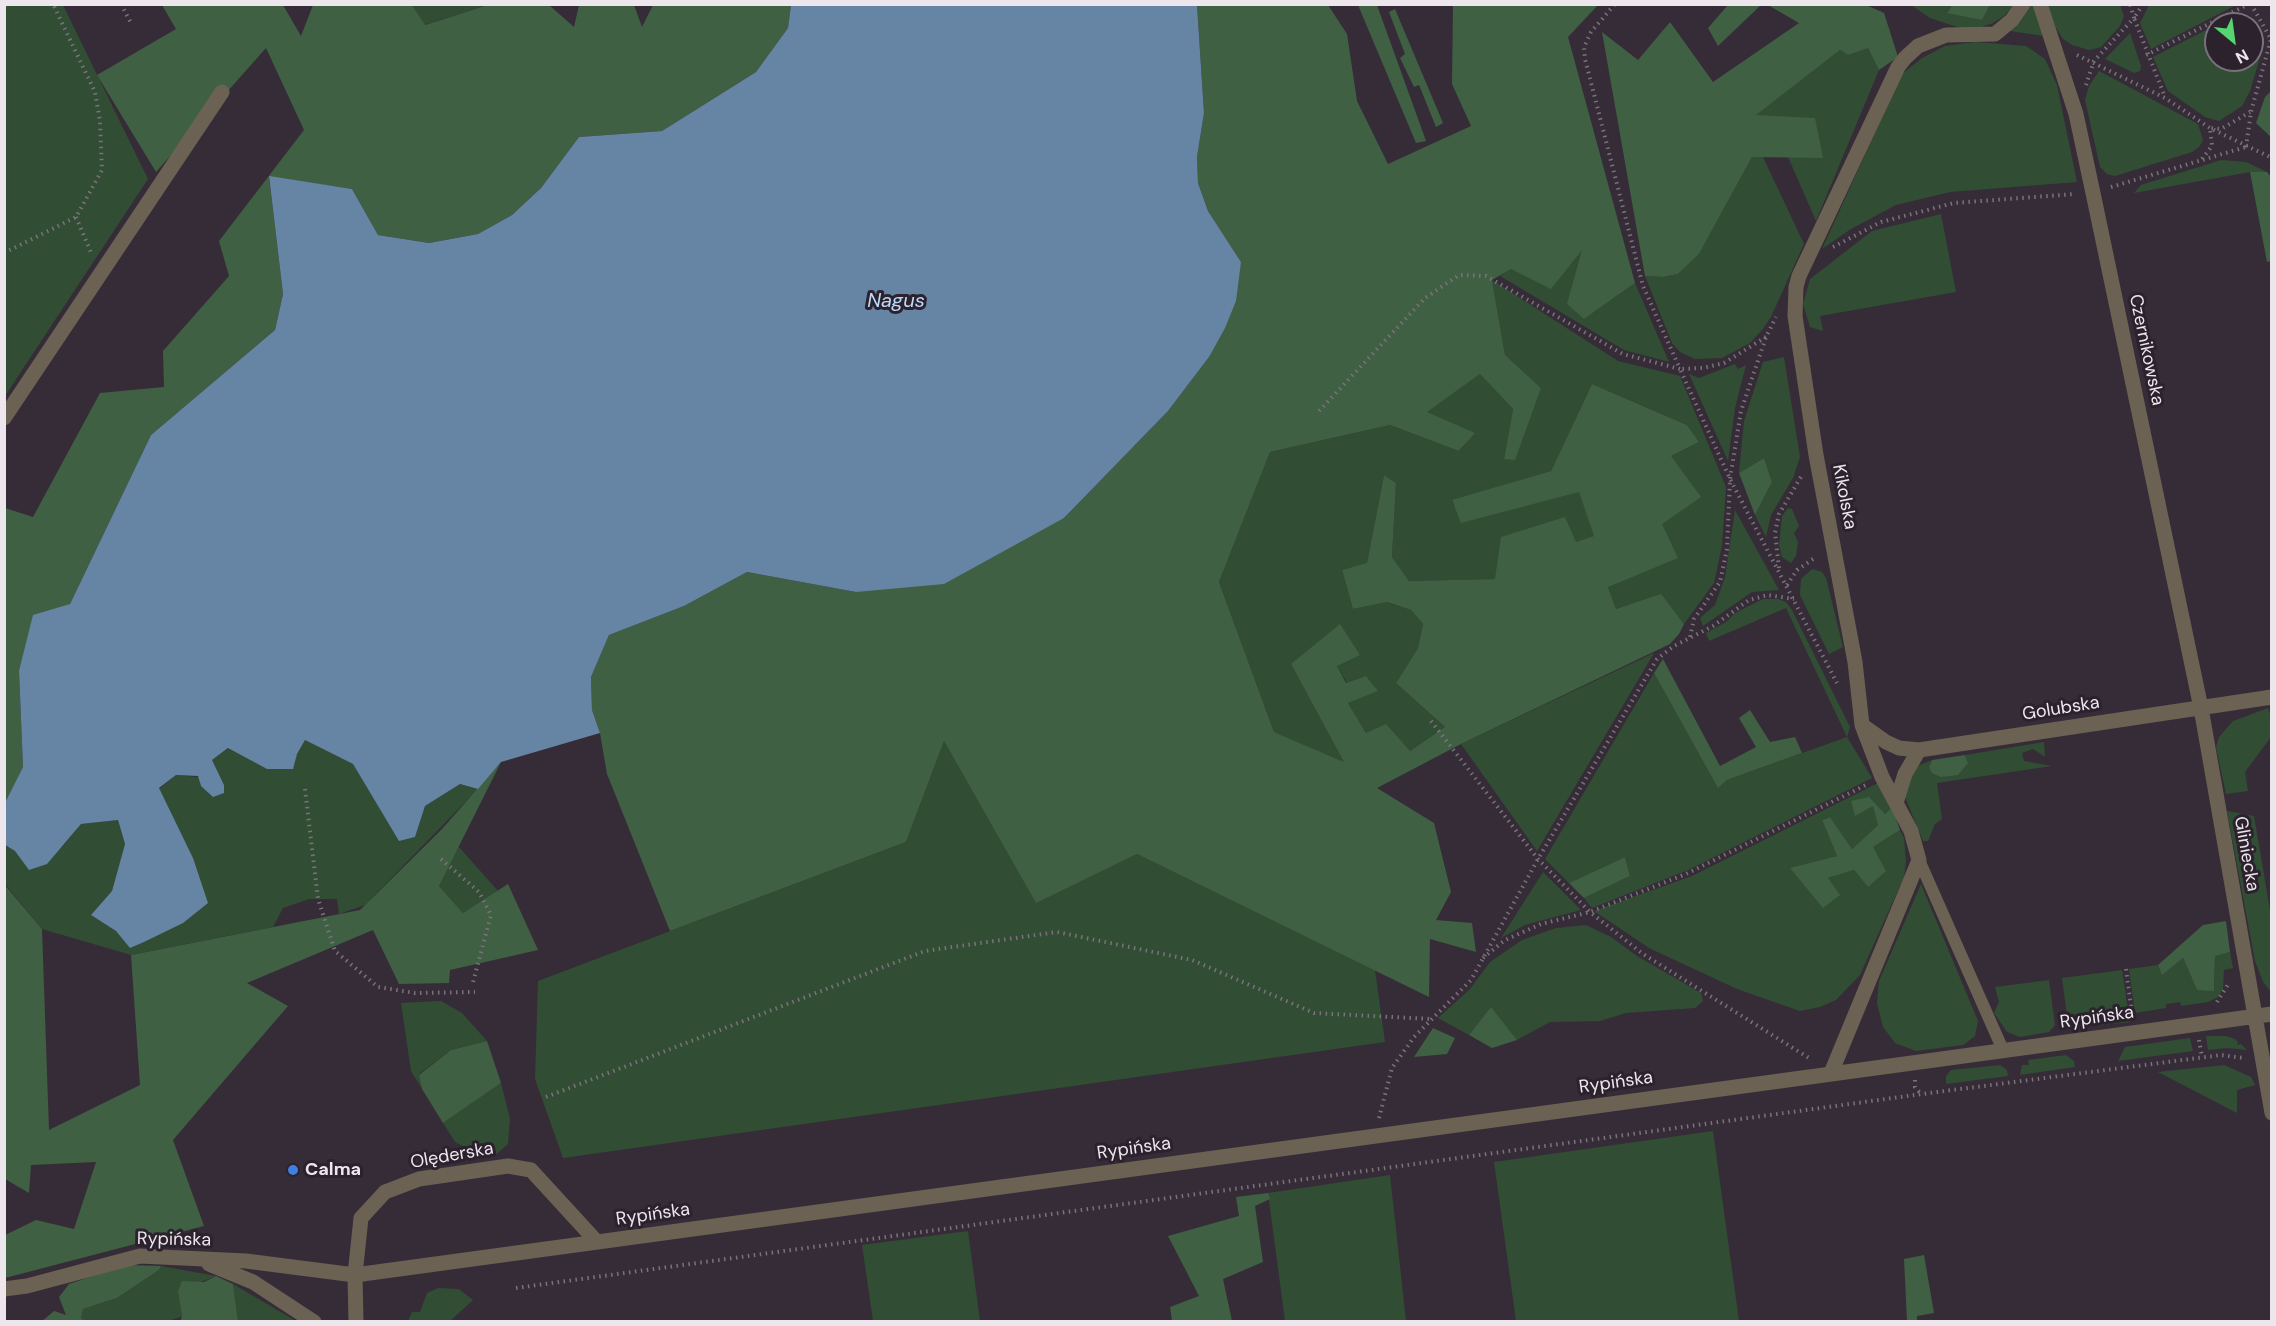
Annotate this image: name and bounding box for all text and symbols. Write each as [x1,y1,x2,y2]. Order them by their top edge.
north arrow [2204,12,2264,72]
text: N [2232,44,2252,68]
water label: Nagus [867,290,925,314]
street label: Czernikowska [2124,292,2168,408]
street label: Kikolska [1827,463,1861,531]
street label: Golubska [2021,692,2101,726]
street label: Gliniecka [2229,815,2263,893]
street label: Rypińska [2059,1002,2135,1034]
street label: Rypińska [1578,1067,1654,1099]
street label: Rypińska [1096,1133,1172,1165]
street label: Olęderska [409,1138,495,1174]
place label: Calma [305,1159,361,1181]
marker: Calma [286,1163,300,1177]
street label: Rypińska [615,1199,691,1231]
street label: Rypińska [137,1229,211,1251]

